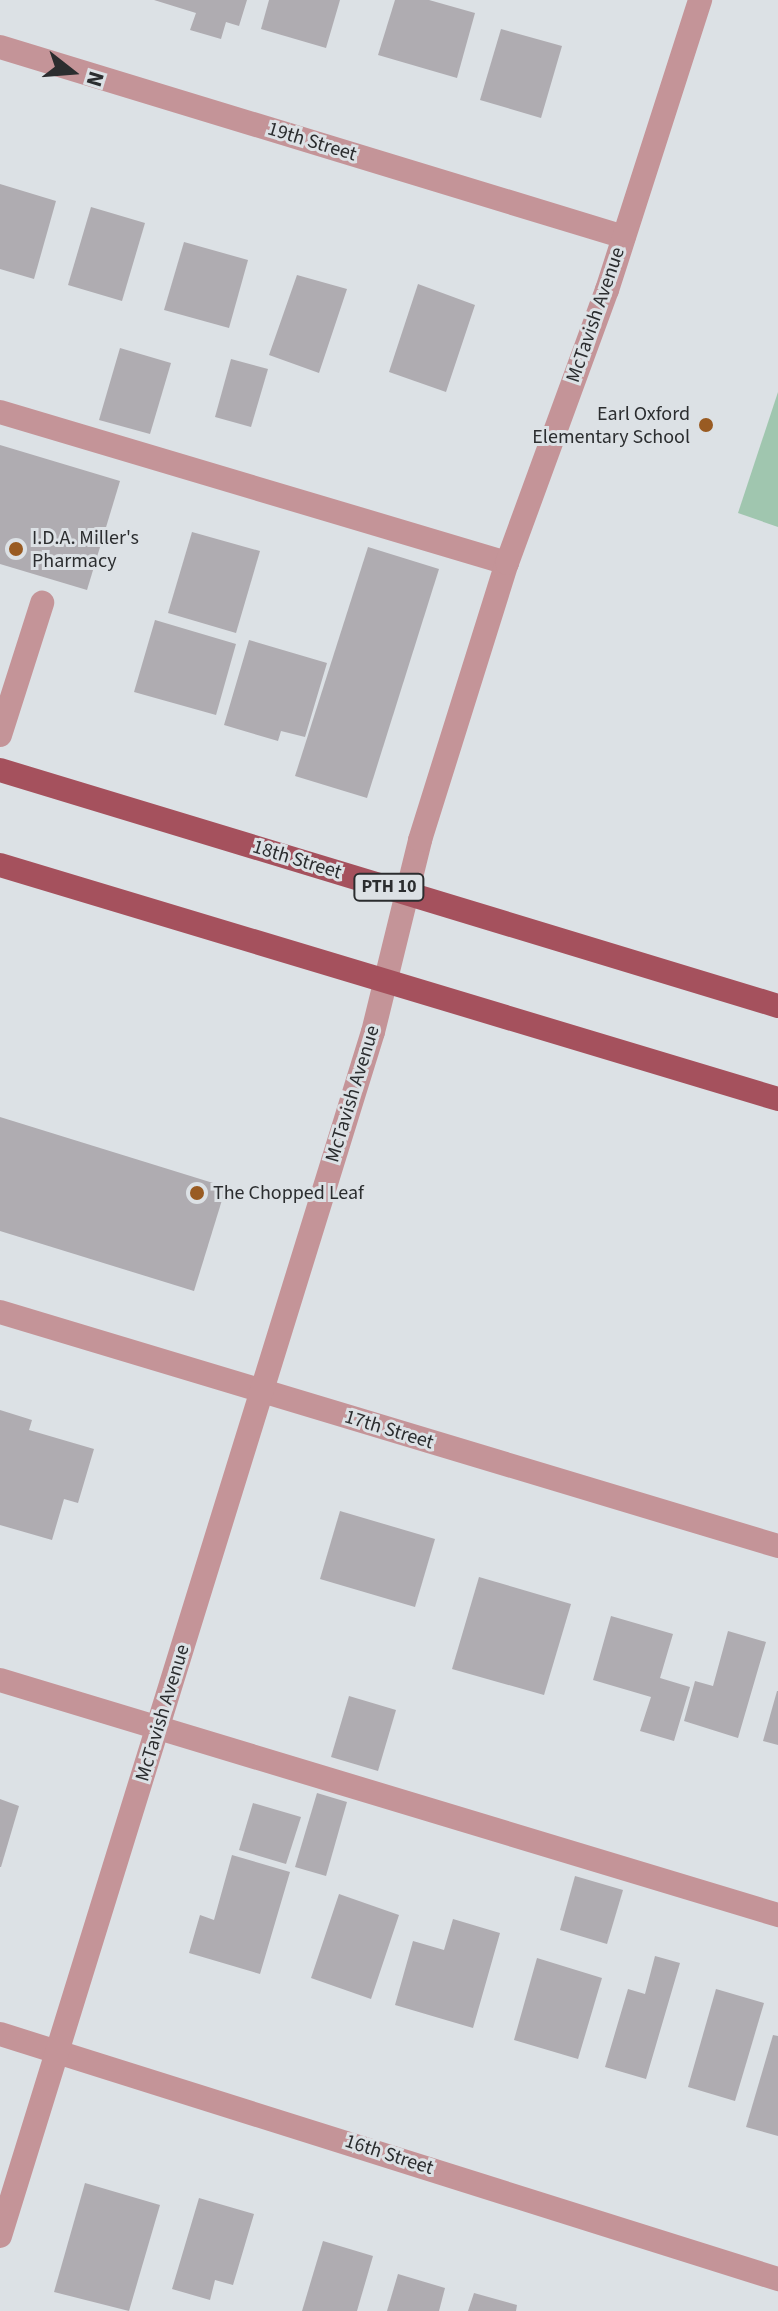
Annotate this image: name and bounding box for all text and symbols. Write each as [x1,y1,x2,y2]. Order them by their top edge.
north arrow [32,32,112,112]
text: N [78,67,112,91]
street label: 19th Street [265,117,359,167]
street label: McTavish Avenue [562,244,630,386]
place label: Earl Oxford Elementary School [532,402,690,449]
marker: Earl Oxford Elementary School [697,416,715,434]
place label: I.D.A. Miller's Pharmacy [32,526,139,573]
marker: I.D.A. Miller's Pharmacy [7,540,25,558]
street label: 18th Street [250,835,344,885]
road number: PTH 10 [353,873,425,901]
street label: McTavish Avenue [321,1023,385,1165]
place label: The Chopped Leaf [213,1181,364,1205]
marker: The Chopped Leaf [188,1184,206,1202]
street label: 17th Street [342,1405,436,1455]
street label: McTavish Avenue [131,1642,195,1784]
street label: 16th Street [342,2129,436,2181]

